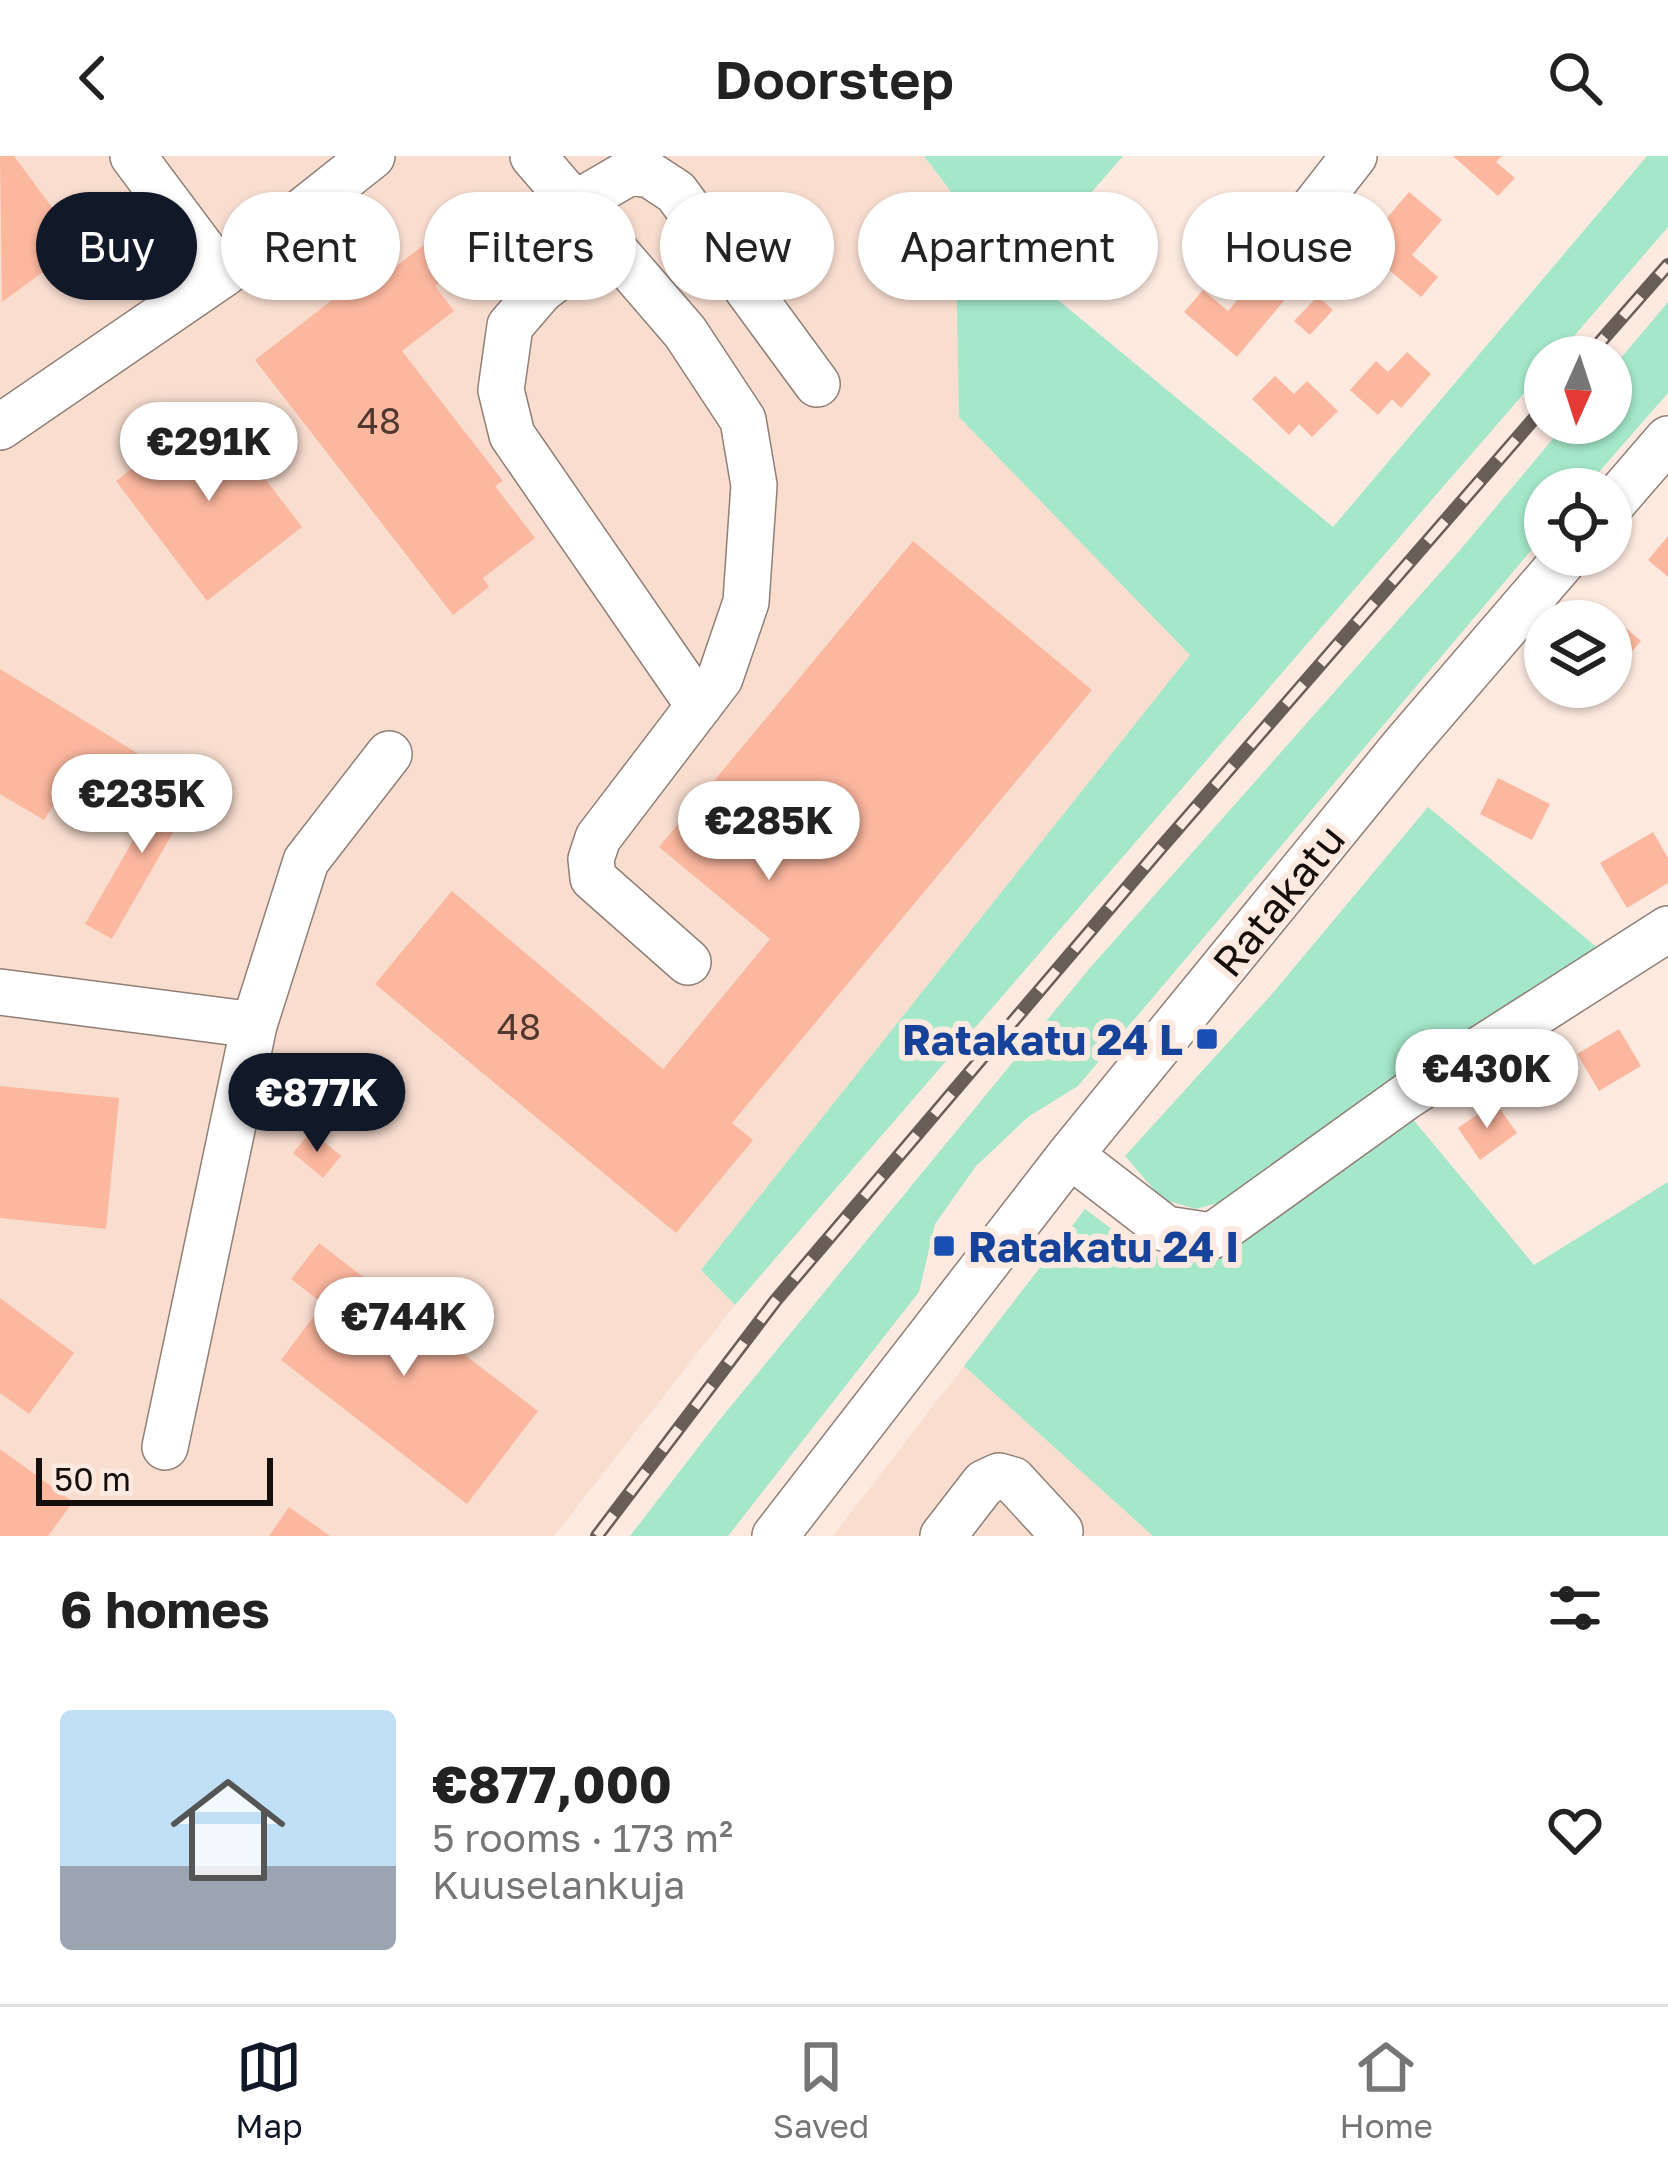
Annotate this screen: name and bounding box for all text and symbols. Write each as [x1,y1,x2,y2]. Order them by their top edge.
icon: back [60,45,126,111]
icon: search [1542,45,1608,111]
text: Doorstep [714,46,954,111]
chip: Buy [36,192,197,300]
chip: Rent [221,192,400,300]
chip: Filters [424,192,636,300]
chip: New [660,192,834,300]
chip: Apartment [858,192,1158,300]
chip: House [1182,192,1395,300]
north arrow [1524,336,1632,444]
map controls [1524,336,1632,708]
house number: 48 [357,399,401,442]
pin: €291K [125,402,293,504]
text: €291K [147,417,271,464]
button: locate [1524,468,1632,576]
button: layers [1524,600,1632,708]
pin: €235K [58,754,226,856]
text: €235K [78,769,206,816]
pin: €285K [685,781,853,883]
text: €285K [705,796,833,843]
street label: Ratakatu [1202,814,1354,986]
house number: 48 [497,1005,541,1048]
place label: Ratakatu 24 L [902,1014,1183,1064]
marker: Ratakatu 24 L [1194,1026,1220,1052]
pin: €430K [1403,1029,1571,1131]
text: €430K [1422,1044,1552,1091]
pin: €877K [233,1053,401,1155]
text: €877K [255,1068,379,1115]
place label: Ratakatu 24 I [968,1221,1239,1271]
marker: Ratakatu 24 I [931,1233,957,1259]
pin: €744K [320,1277,488,1379]
text: €744K [341,1292,467,1339]
scale bar [36,1452,273,1505]
text: 50 m [54,1459,131,1498]
icon: filters [1542,1575,1608,1641]
text: 6 homes [60,1578,270,1639]
text: €877,000 [432,1753,672,1814]
icon: home [156,1758,300,1902]
icon: heart [1542,1797,1608,1863]
text: 5 rooms · 173 m² [432,1814,733,1861]
text: Kuuselankuja [432,1861,685,1908]
tab: Map [235,2034,303,2145]
tab: Saved [773,2034,869,2145]
tab: Home [1340,2034,1433,2145]

